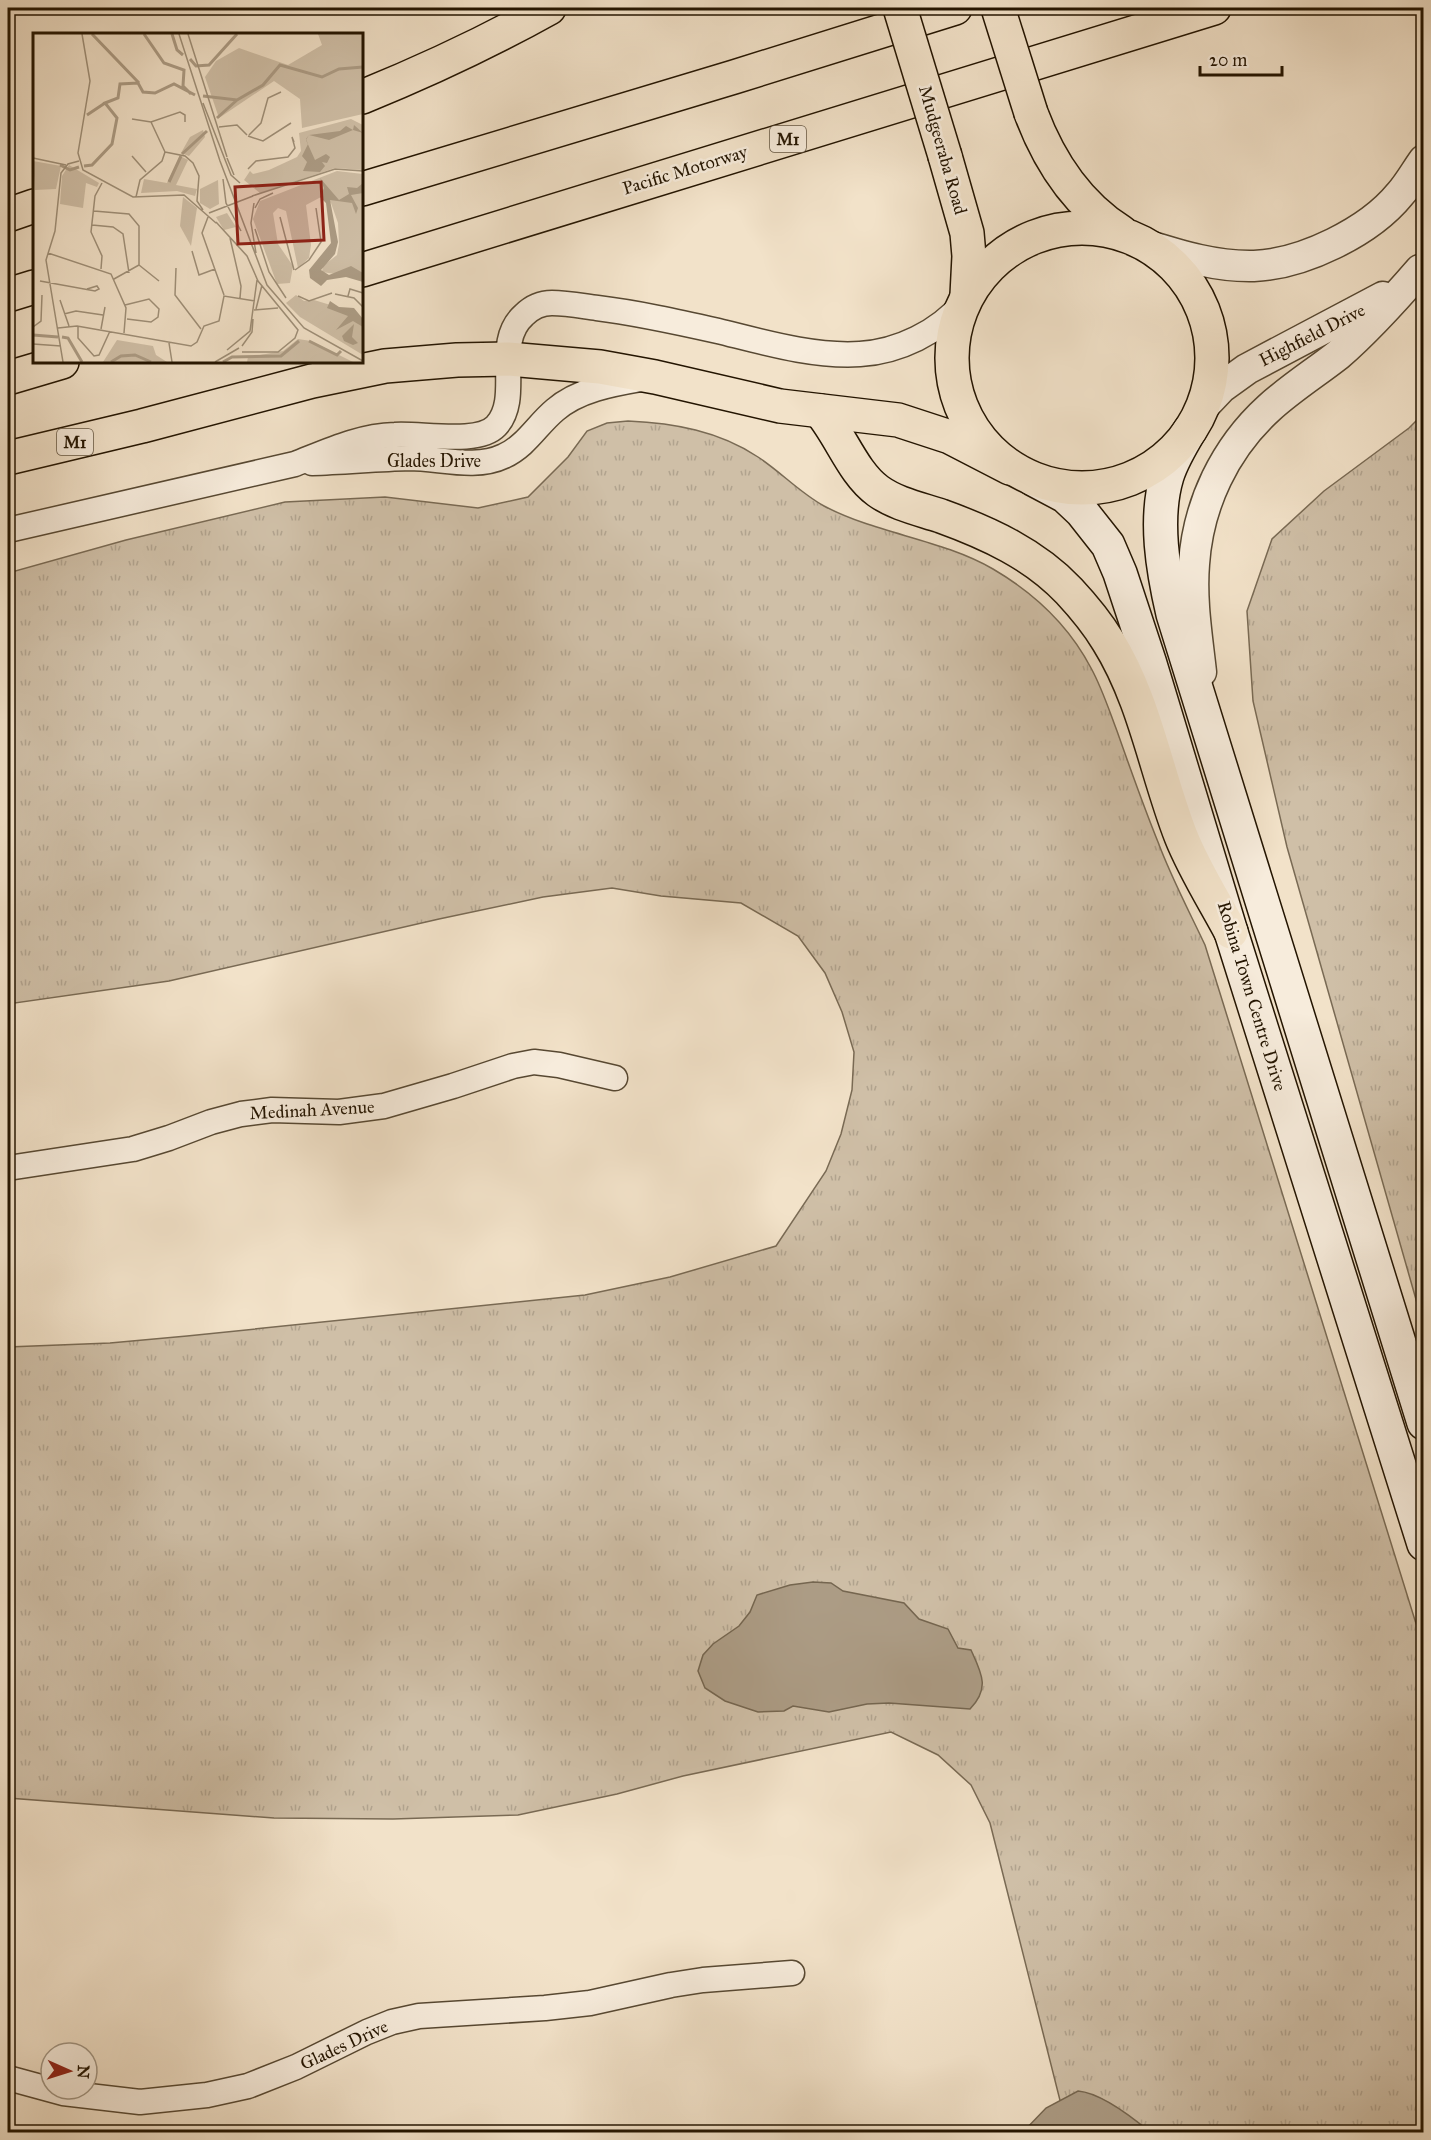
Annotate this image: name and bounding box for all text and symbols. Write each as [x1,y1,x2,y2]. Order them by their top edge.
inset map [33,33,363,363]
scale bar [1200,39,1282,77]
text: 20 m [1209,49,1247,71]
street label: Mudgeeraba Road [913,83,972,217]
road number: M1 [770,126,806,152]
street label: Pacific Motorway [620,140,751,199]
street label: Highfield Drive [1255,299,1369,372]
road number: M1 [57,429,93,455]
street label: Glades Drive [387,450,481,472]
street label: Robina Town Centre Drive [1213,898,1291,1094]
street label: Medinah Avenue [249,1096,375,1124]
street label: Glades Drive [297,2015,391,2075]
north arrow [39,2041,99,2101]
text: N [74,2064,93,2079]

